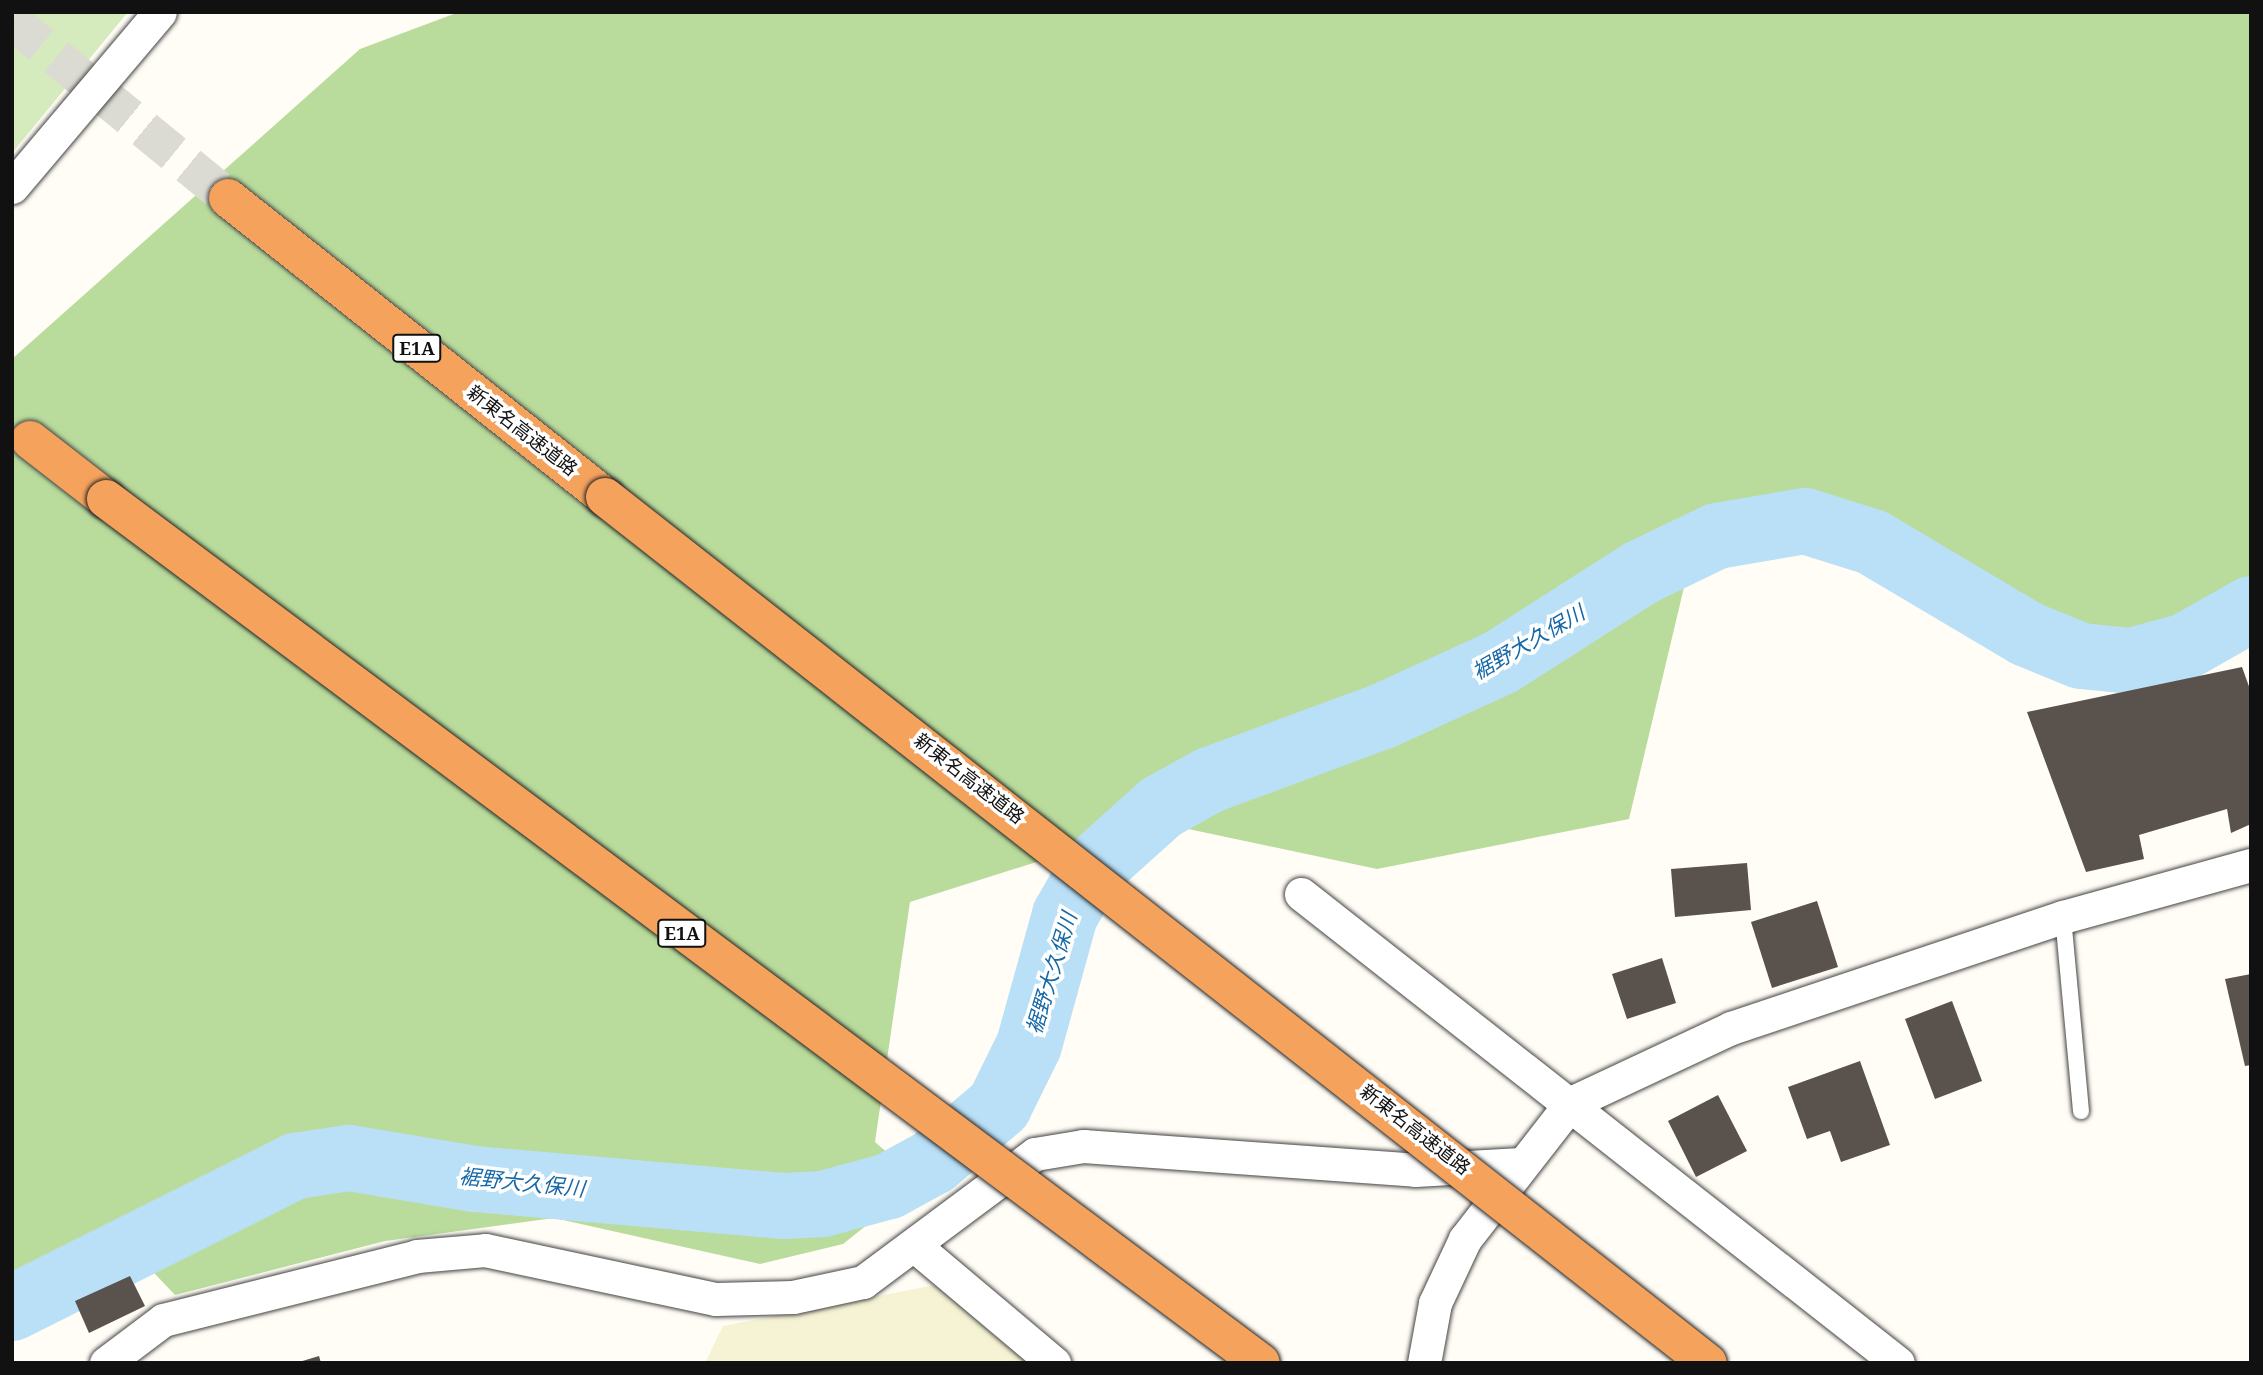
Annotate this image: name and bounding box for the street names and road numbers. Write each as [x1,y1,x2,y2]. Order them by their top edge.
road number: E1A [391,334,443,362]
street label: 新東名高速道路 [463,381,581,481]
street label: 新東名高速道路 [910,729,1028,829]
road number: E1A [656,918,708,948]
street label: 新東名高速道路 [1356,1080,1474,1180]

